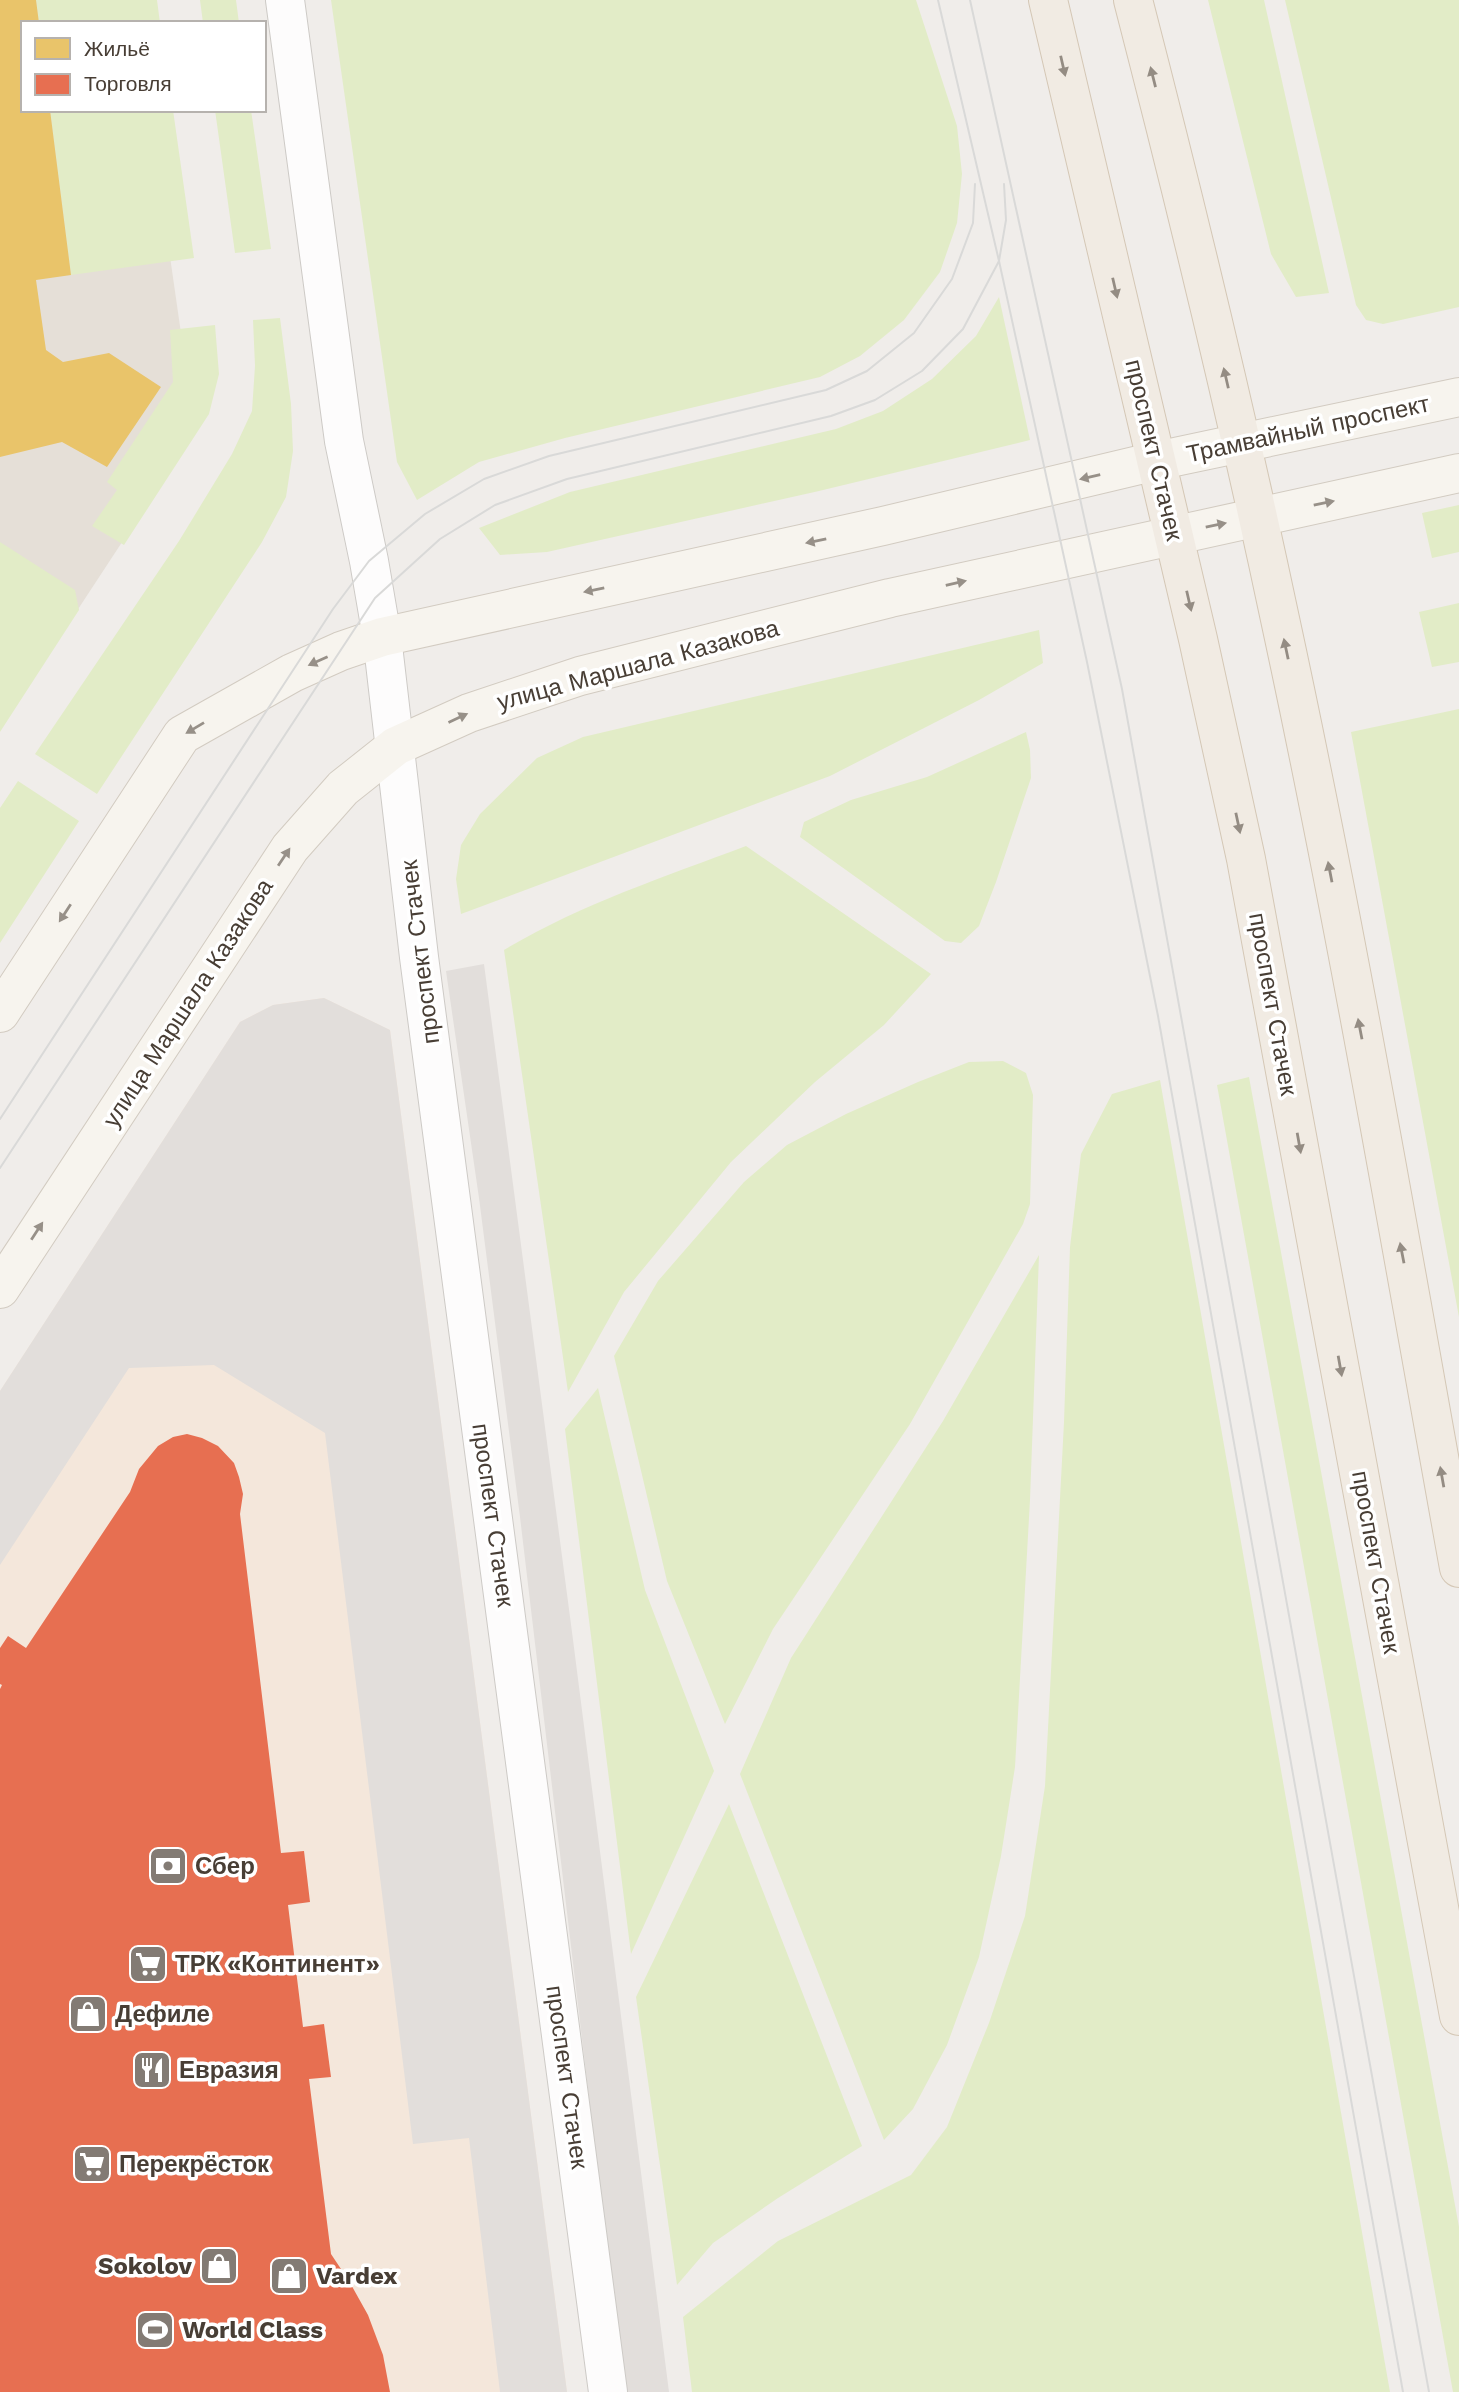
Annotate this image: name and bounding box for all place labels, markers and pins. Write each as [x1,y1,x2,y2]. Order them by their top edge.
bank icon: Сбер [147,1845,189,1887]
place label: Сбер [195,1852,255,1880]
supermarket icon: ТРК «Континент» [127,1943,169,1985]
place label: ТРК «Континент» [175,1950,380,1978]
shop icon: Дефиле [67,1993,109,2035]
place label: Дефиле [115,2000,210,2028]
restaurant icon: Евразия [131,2049,173,2091]
place label: Евразия [179,2056,279,2084]
supermarket icon: Перекрёсток [71,2143,113,2185]
place label: Перекрёсток [119,2150,270,2178]
shop icon: Sokolov [198,2245,240,2287]
place label: Sokolov [98,2252,193,2280]
shop icon: Vardex [268,2255,310,2297]
place label: Vardex [316,2262,397,2290]
sports icon: World Class [134,2309,176,2351]
place label: World Class [182,2316,323,2344]

